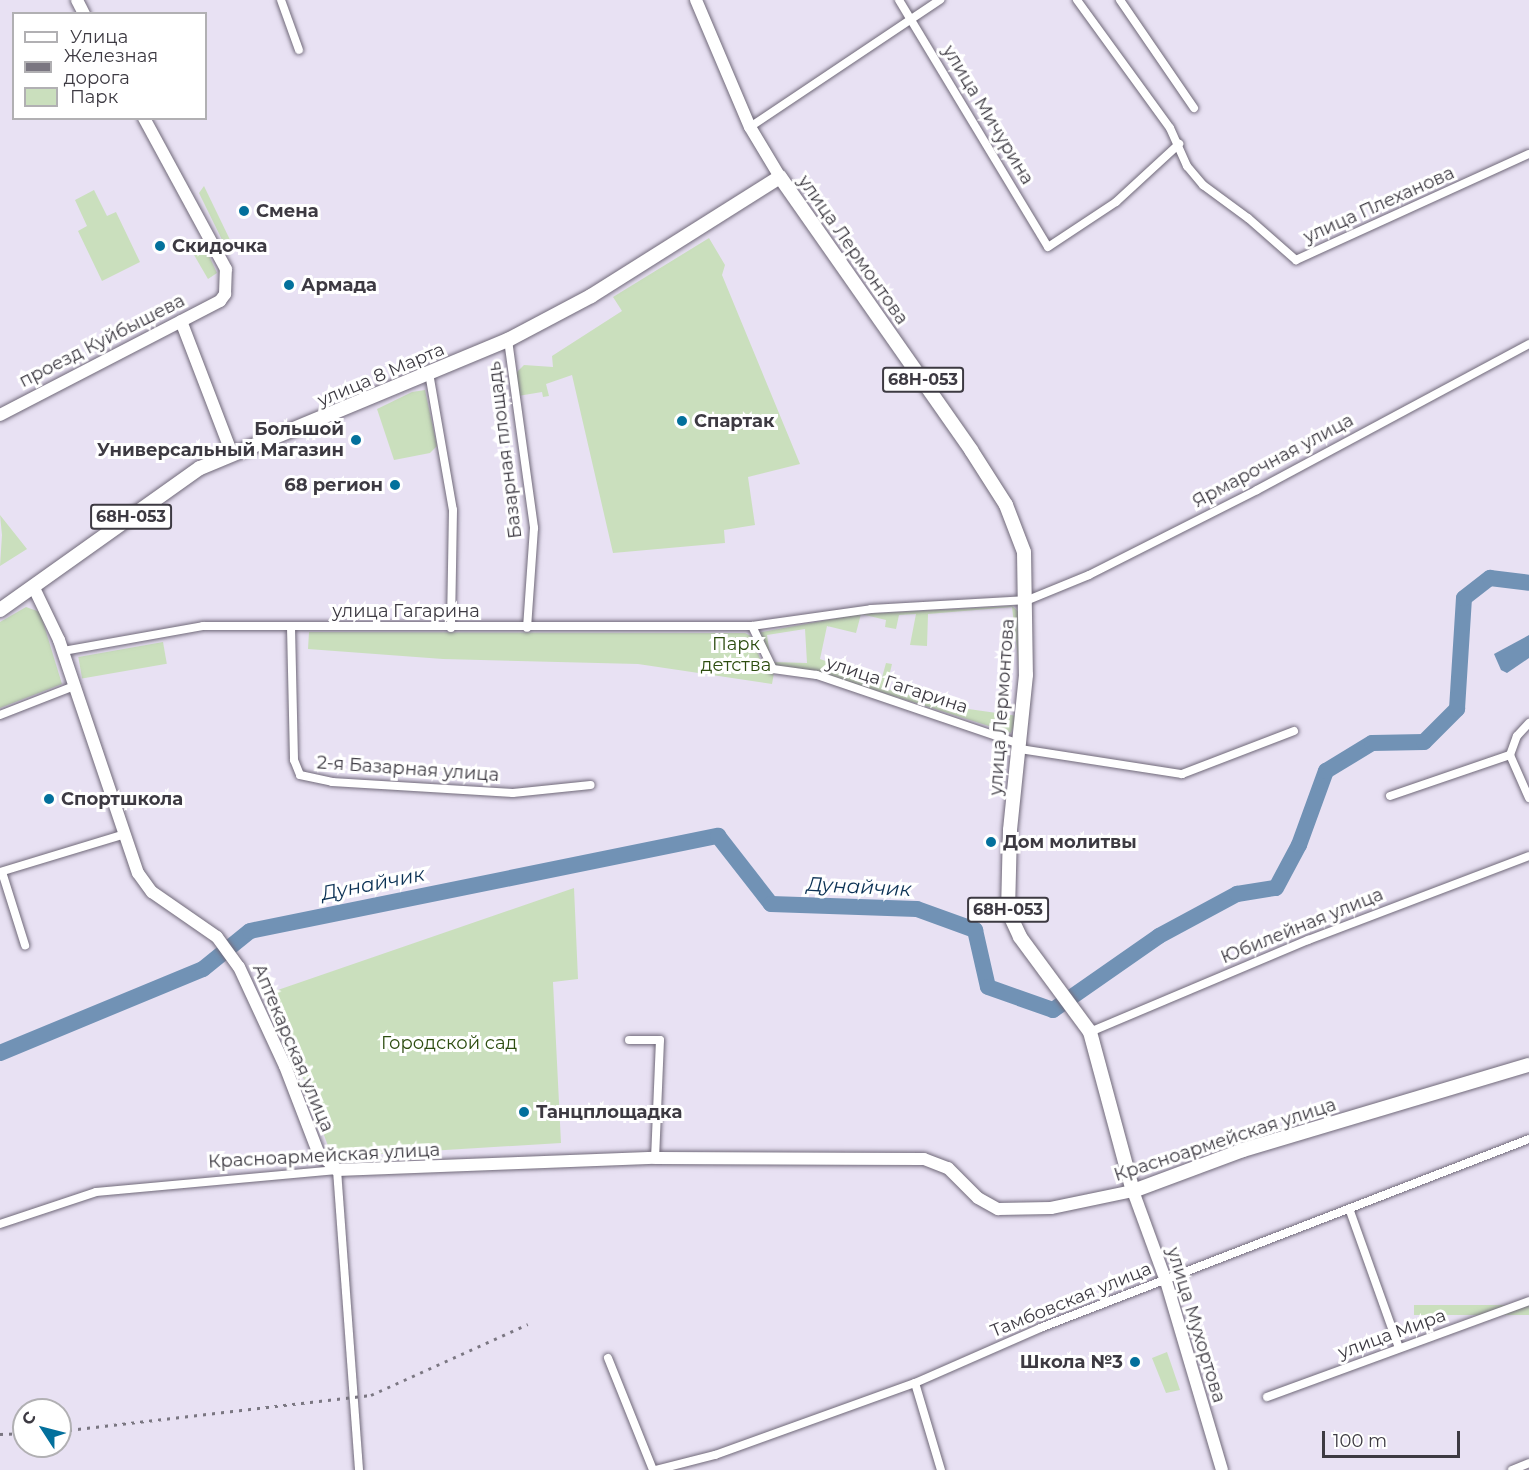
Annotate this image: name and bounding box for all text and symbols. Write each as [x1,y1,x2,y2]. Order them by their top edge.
legend [12,12,207,120]
text: Улица [70,26,128,48]
street label: улица Мичурина [938,41,1038,189]
text: Железная дорога [64,45,158,89]
text: Парк [70,86,118,108]
street label: улица Плеханова [1300,162,1458,248]
street label: улица Лермонтова [793,171,913,329]
place label: Смена [256,200,319,222]
marker: Смена [237,204,251,218]
place label: Скидочка [172,235,267,257]
marker: Скидочка [153,239,167,253]
place label: Армада [301,274,377,296]
marker: Армада [282,278,296,292]
street label: проезд Куйбышева [16,290,188,392]
street label: улица 8 Марта [314,339,448,411]
street label: Базарная площадь [483,360,527,540]
road number: 68Н-053 [881,367,965,393]
street label: Ярмарочная улица [1189,409,1357,513]
place label: Спартак [694,410,774,432]
marker: Спартак [675,414,689,428]
place label: Большой Универсальный Магазин [97,419,344,462]
marker: Большой Универсальный Магазин [349,433,363,447]
place label: 68 регион [284,474,383,496]
marker: 68 регион [388,478,402,492]
road number: 68Н-053 [89,504,173,530]
street label: улица Гагарина [332,600,480,622]
street label: улица Лермонтова [985,618,1019,796]
park label: Парк детства [701,634,771,676]
street label: улица Гагарина [823,652,971,718]
street label: 2-я Базарная улица [316,752,500,786]
place label: Спортшкола [61,788,183,810]
marker: Спортшкола [42,792,56,806]
place label: Дом молитвы [1003,831,1137,853]
marker: Дом молитвы [984,835,998,849]
water label: Дунайчик [319,862,427,906]
water label: Дунайчик [806,872,912,902]
street label: Юбилейная улица [1218,884,1386,968]
road number: 68Н-053 [966,897,1050,923]
street label: Аптекарская улица [248,961,338,1135]
park label: Городской сад [381,1032,517,1054]
street label: Красноармейская улица [1111,1094,1339,1186]
place label: Танцплощадка [536,1101,682,1123]
marker: Танцплощадка [517,1105,531,1119]
street label: Красноармейская улица [207,1139,441,1173]
street label: улица Мухортова [1162,1245,1230,1405]
street label: Тамбовская улица [987,1258,1155,1342]
street label: улица Мира [1335,1304,1449,1364]
place label: Школа №3 [1020,1351,1123,1373]
marker: Школа №3 [1128,1355,1142,1369]
north arrow [12,1398,72,1458]
text: С [18,1408,40,1429]
scale bar [1325,1419,1463,1457]
text: 100 m [1333,1430,1387,1452]

